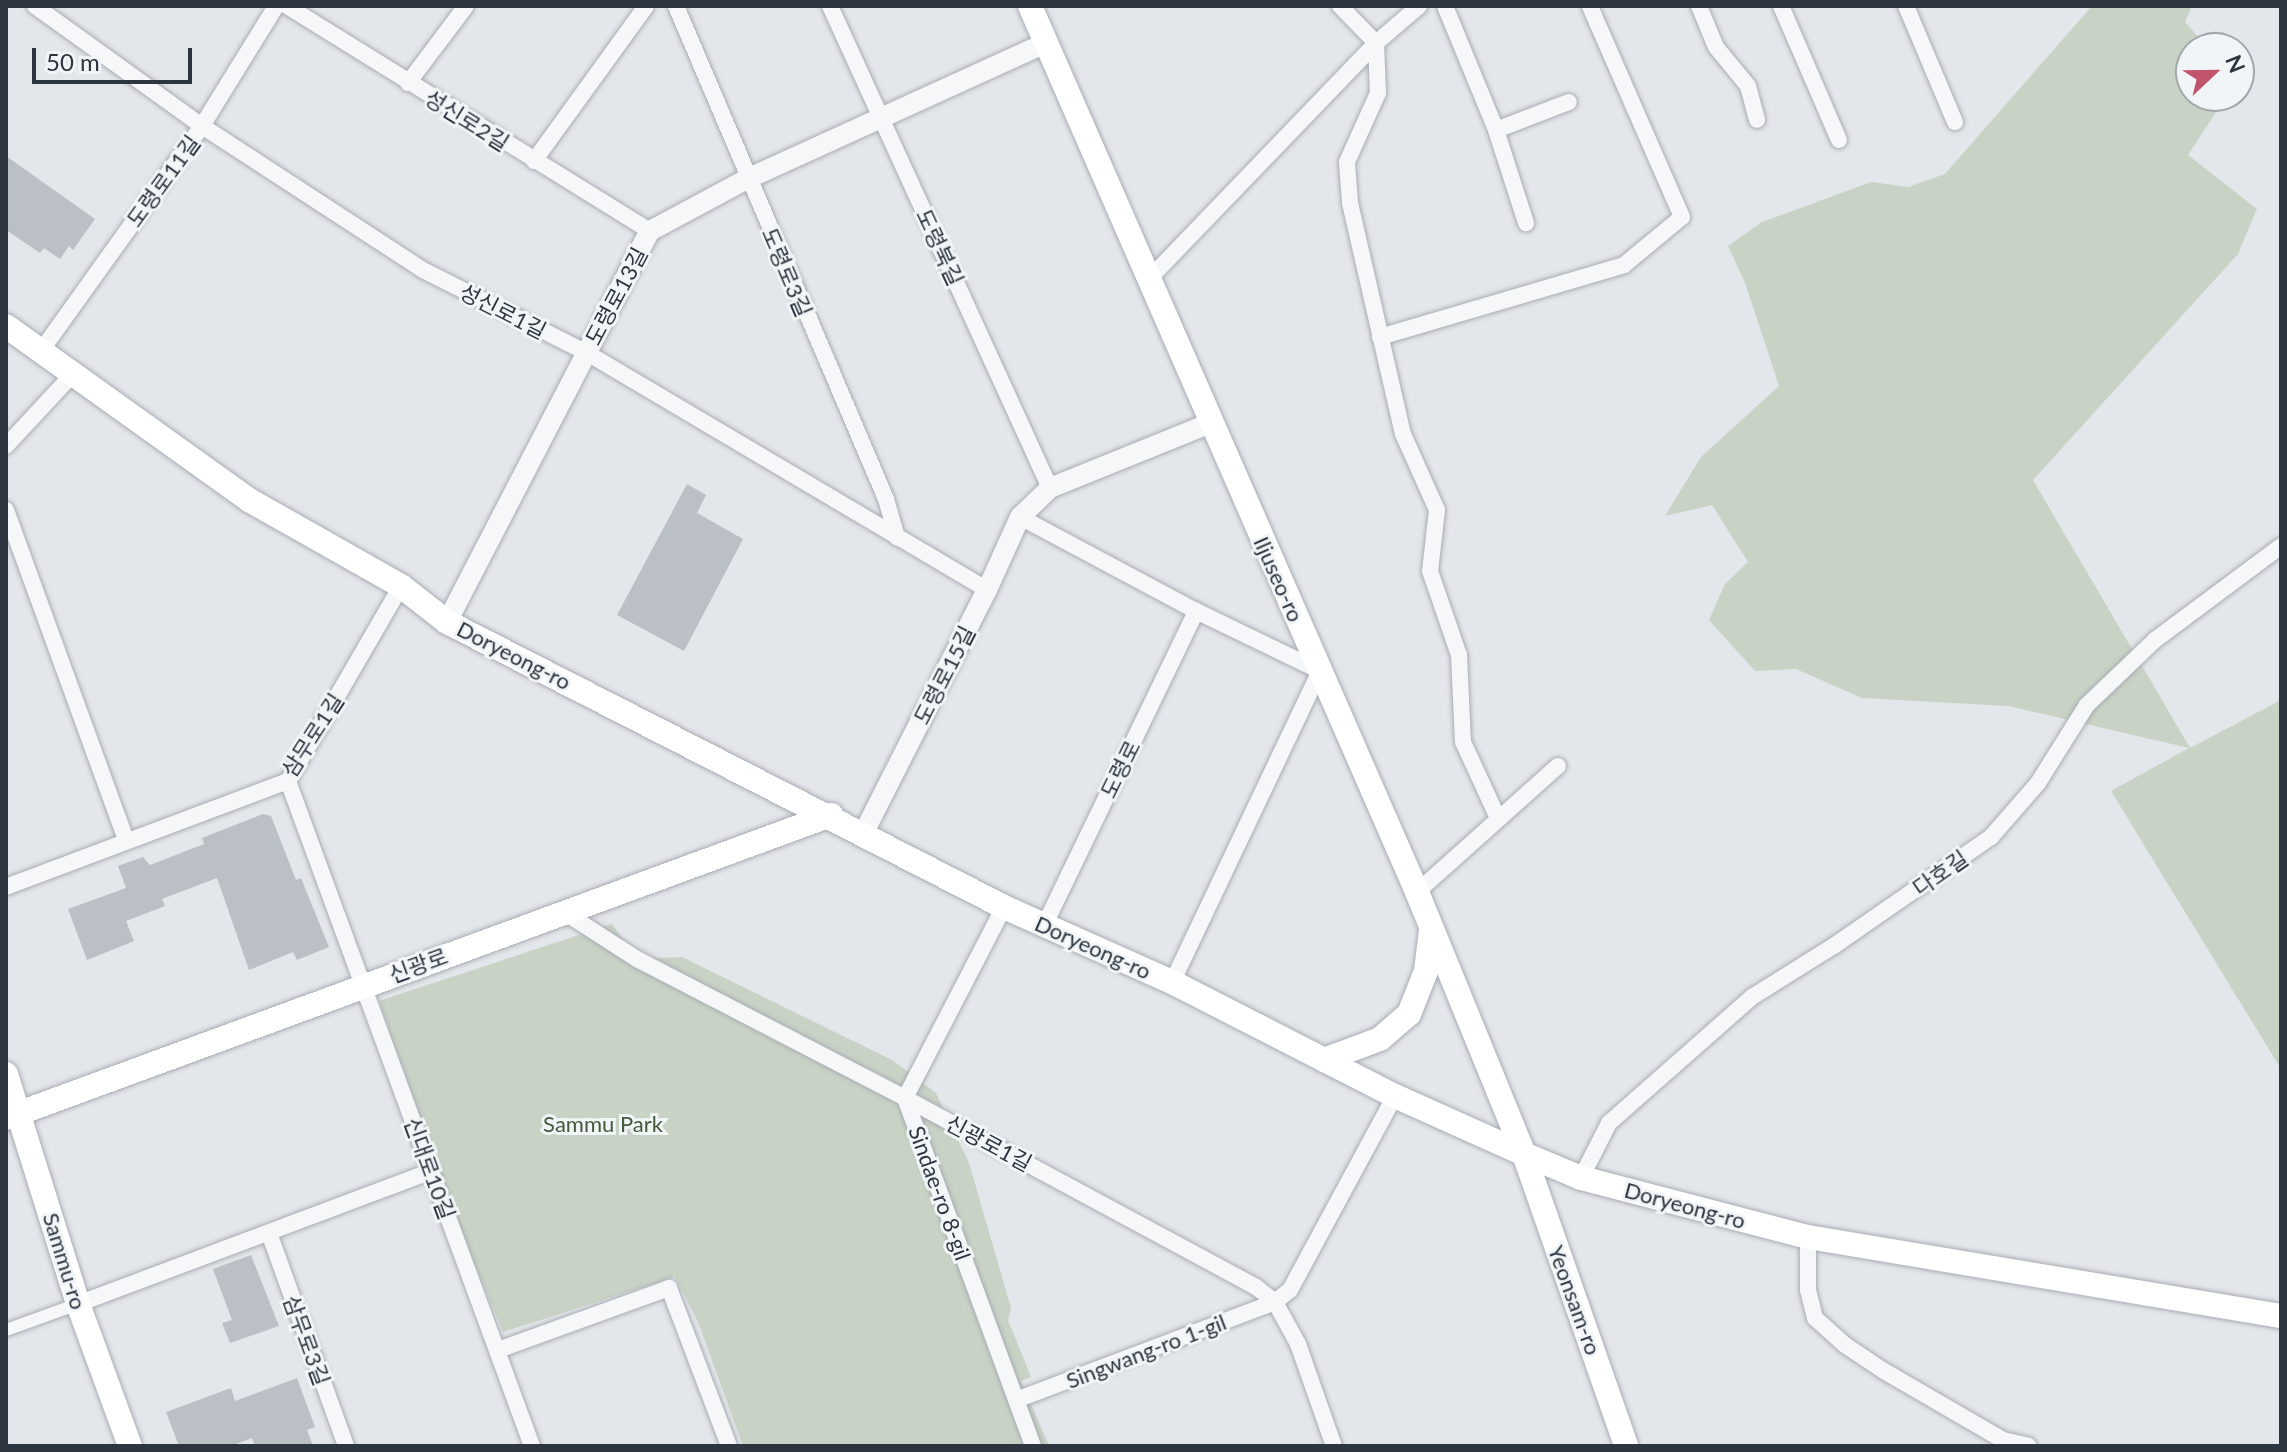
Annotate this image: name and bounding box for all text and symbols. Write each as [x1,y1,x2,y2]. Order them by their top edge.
scale bar [36,32,196,82]
north arrow [2175,32,2255,112]
text: 50 m [46,47,100,76]
text: N [2220,51,2252,76]
street label: 성신로2길 [420,84,514,156]
street label: 도령로11길 [121,130,205,232]
street label: 도령북길 [911,205,969,289]
street label: 도령로3길 [757,224,817,320]
street label: 도령로13길 [579,243,653,349]
street label: 성신로1길 [455,278,551,344]
street label: Iljuseo-ro [1249,532,1309,626]
street label: Doryeong-ro [453,615,575,695]
street label: 도령로15길 [908,622,980,728]
street label: 삼무로1길 [275,689,349,781]
street label: 도령로 [1095,736,1145,802]
street label: 다호길 [1908,845,1972,901]
street label: Doryeong-ro [1031,910,1155,984]
street label: 신광로 [385,942,451,988]
street label: 신광로1길 [941,1109,1037,1177]
park label: Sammu Park [543,1111,663,1137]
street label: 신대로10길 [399,1113,461,1223]
street label: Sindae-ro 8-gil [903,1122,977,1264]
street label: Doryeong-ro [1622,1176,1748,1234]
street label: Sammu-ro [38,1210,92,1312]
street label: Yeonsam-ro [1543,1242,1607,1358]
street label: 삼무로3길 [279,1291,335,1389]
street label: Singwang-ro 1-gil [1062,1308,1230,1394]

